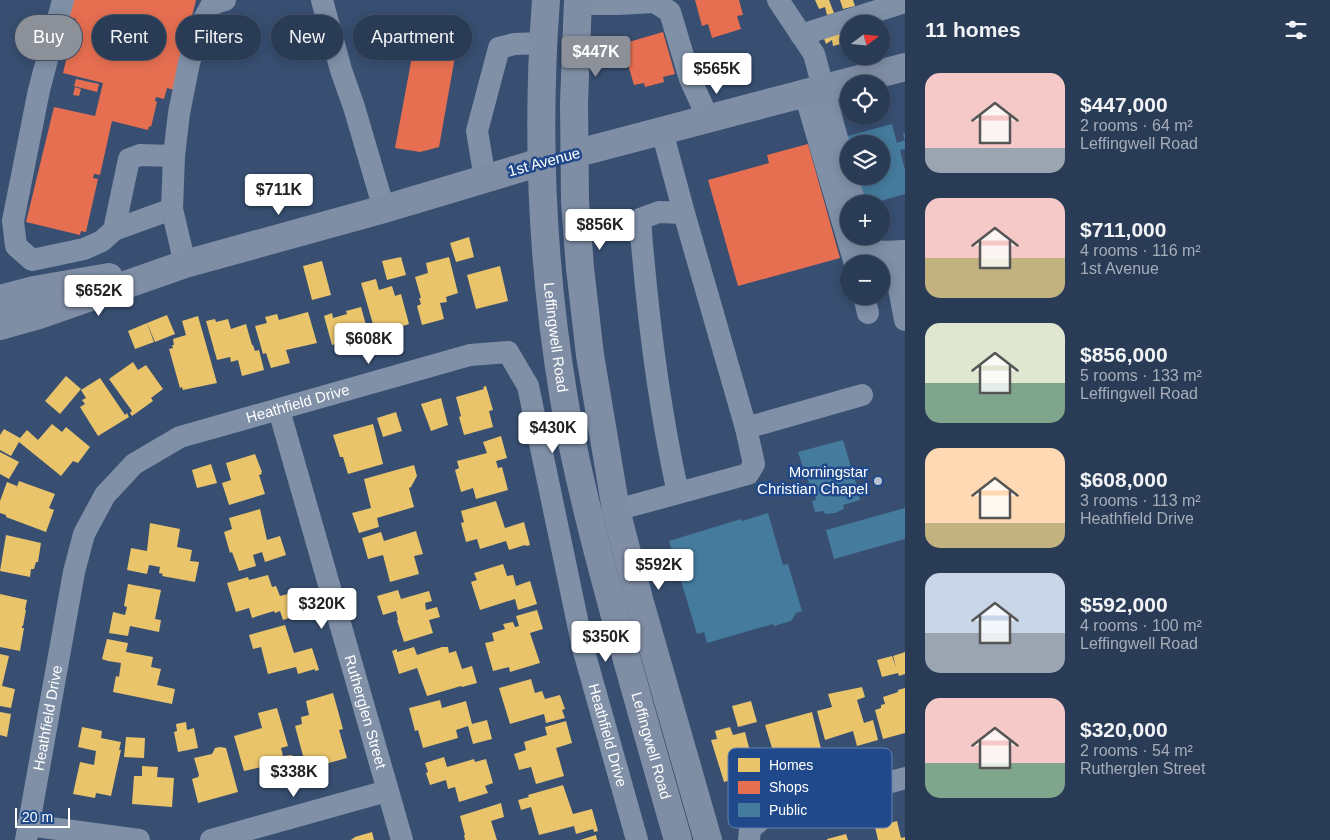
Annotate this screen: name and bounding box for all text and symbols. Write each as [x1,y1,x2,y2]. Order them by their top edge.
chip: Buy [15,15,82,60]
chip: Rent [92,15,166,60]
chip: Filters [176,15,261,60]
chip: New [271,15,343,60]
chip: Apartment [353,15,472,60]
north arrow [840,15,890,65]
map controls [840,15,890,305]
icon: filters [1282,16,1310,44]
text: 11 homes [925,18,1021,41]
pin: $447K [561,36,631,78]
text: $447K [572,43,620,60]
pin: $565K [682,52,752,95]
text: $565K [693,60,741,77]
button: locate [840,75,890,125]
icon: home [965,93,1025,153]
text: $447,000 [1080,93,1168,116]
text: 2 rooms · 64 m² [1080,117,1193,134]
button: layers [840,135,890,185]
text: Leffingwell Road [1080,135,1198,152]
street label: 1st Avenue [506,144,582,179]
pin: $711K [244,174,314,216]
text: $711K [256,181,302,198]
button: + [840,195,890,245]
pin: $856K [565,208,635,251]
text: $856K [576,216,624,233]
icon: home [965,218,1025,278]
text: $711,000 [1080,218,1166,241]
text: 4 rooms · 116 m² [1080,242,1201,259]
button: − [840,255,890,305]
text: 1st Avenue [1080,260,1159,277]
pin: $652K [64,274,134,317]
street label: Leffingwell Road [541,281,572,393]
text: $652K [75,282,123,299]
pin: $608K [334,322,404,365]
text: $608K [345,330,393,347]
icon: home [965,343,1025,403]
text: $856,000 [1080,343,1168,366]
text: 5 rooms · 133 m² [1080,367,1202,384]
street label: Heathfield Drive [244,381,351,426]
text: Leffingwell Road [1080,385,1198,402]
pin: $430K [518,412,588,454]
text: $430K [529,419,577,436]
place label: Morningstar Christian Chapel [757,463,868,497]
icon: home [965,468,1025,528]
text: $608,000 [1080,468,1168,491]
marker: Morningstar Christian Chapel [872,475,884,487]
text: 3 rooms · 113 m² [1080,492,1201,509]
text: Heathfield Drive [1080,510,1194,527]
pin: $592K [624,548,694,591]
text: $592K [635,556,683,573]
pin: $320K [287,588,357,630]
icon: home [965,593,1025,653]
text: $592,000 [1080,593,1168,616]
text: $320K [298,595,346,612]
text: 4 rooms · 100 m² [1080,617,1202,634]
pin: $350K [571,620,641,663]
text: $350K [582,628,630,645]
text: Leffingwell Road [1080,635,1198,652]
street label: Rutherglen Street [341,653,390,771]
street label: Heathfield Drive [30,664,65,772]
street label: Heathfield Drive [585,681,631,789]
street label: Leffingwell Road [628,690,675,801]
icon: home [965,718,1025,778]
text: $320,000 [1080,718,1168,741]
text: 2 rooms · 54 m² [1080,742,1193,759]
legend [728,748,892,828]
pin: $338K [259,756,329,798]
text: Homes [769,757,813,773]
text: Rutherglen Street [1080,760,1205,777]
text: $338K [270,763,318,780]
text: Shops [769,779,809,795]
text: Public [769,802,807,818]
scale bar [15,805,70,828]
text: 20 m [22,809,53,825]

